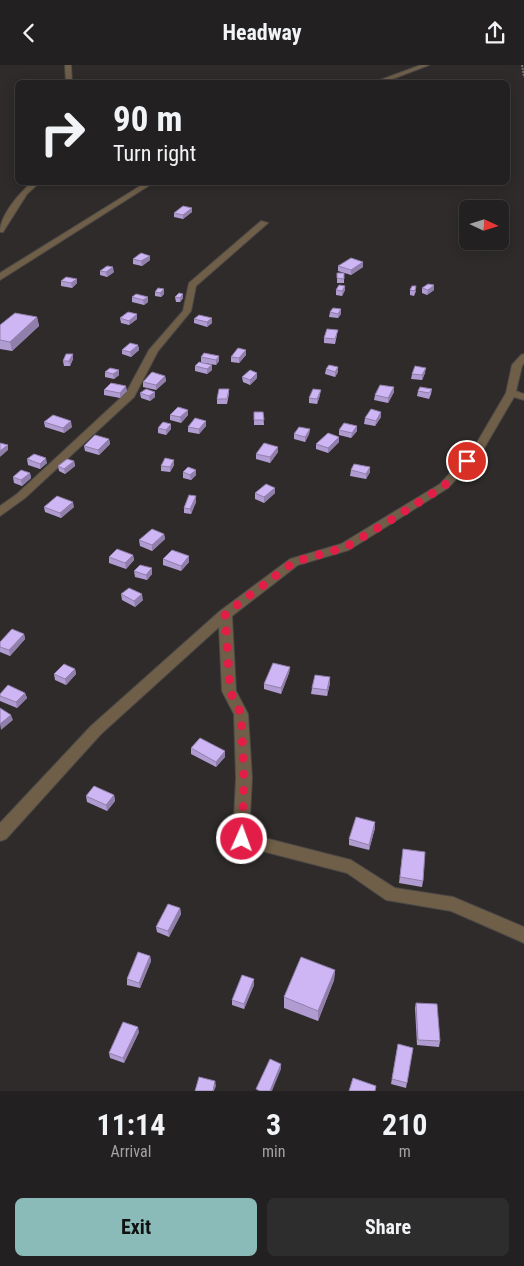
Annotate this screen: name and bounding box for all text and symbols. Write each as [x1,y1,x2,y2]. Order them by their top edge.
icon: back [15,19,43,47]
icon: share [481,19,509,47]
text: Headway [222,20,302,45]
text: 90 m [113,99,182,140]
icon: right [30,100,95,165]
text: Turn right [113,141,196,166]
north arrow [459,200,509,250]
map controls [459,200,509,250]
pin [446,440,488,482]
icon: arrive [453,447,481,475]
position arrow [215,812,267,864]
text: 11:14 [97,1107,165,1142]
text: 3 [266,1107,281,1142]
text: 210 [382,1107,427,1142]
text: Arrival [111,1142,151,1161]
text: min [262,1142,285,1161]
text: m [399,1142,411,1161]
button: Exit [15,1198,257,1256]
button: Share [267,1198,509,1256]

